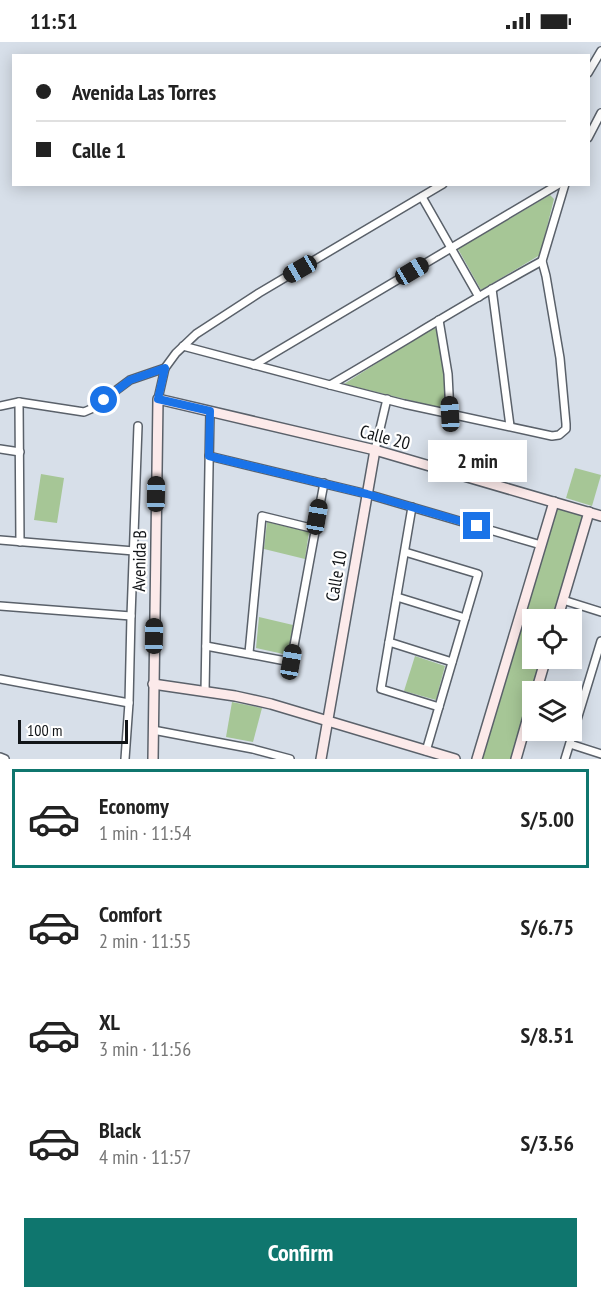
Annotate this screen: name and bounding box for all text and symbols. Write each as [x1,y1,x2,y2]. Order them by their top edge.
text: 11:51 [30,7,78,35]
text: Avenida Las Torres [72,78,216,106]
text: Calle 1 [72,136,126,164]
car [280,252,320,286]
car [392,254,432,288]
route start [90,386,117,413]
car [440,396,460,432]
street label: Calle 20 [357,419,413,455]
callout: 2 min [428,439,526,481]
text: 2 min [457,448,498,474]
car [147,476,165,512]
car [305,498,329,536]
route end [463,512,490,539]
street label: Avenida B [127,530,151,592]
street label: Calle 10 [320,549,352,603]
map controls [522,609,582,741]
button: locate [522,609,582,669]
car [145,618,163,654]
car [279,643,303,681]
button: layers [522,681,582,741]
scale bar [18,717,128,744]
text: 100 m [27,720,62,740]
icon: car [27,792,81,846]
text: Economy [99,792,169,820]
text: S/5.00 [520,805,574,833]
text: 1 min · 11:54 [99,820,191,846]
icon: car [27,900,81,954]
text: Comfort [99,900,162,928]
text: S/6.75 [520,913,574,941]
text: 2 min · 11:55 [99,928,191,954]
icon: car [27,1008,81,1062]
text: XL [99,1008,120,1036]
text: S/8.51 [520,1021,574,1049]
text: 3 min · 11:56 [99,1036,191,1062]
icon: car [27,1116,81,1170]
text: Black [99,1116,141,1144]
text: S/3.56 [520,1129,574,1157]
text: 4 min · 11:57 [99,1144,191,1170]
button: Confirm [24,1218,577,1287]

